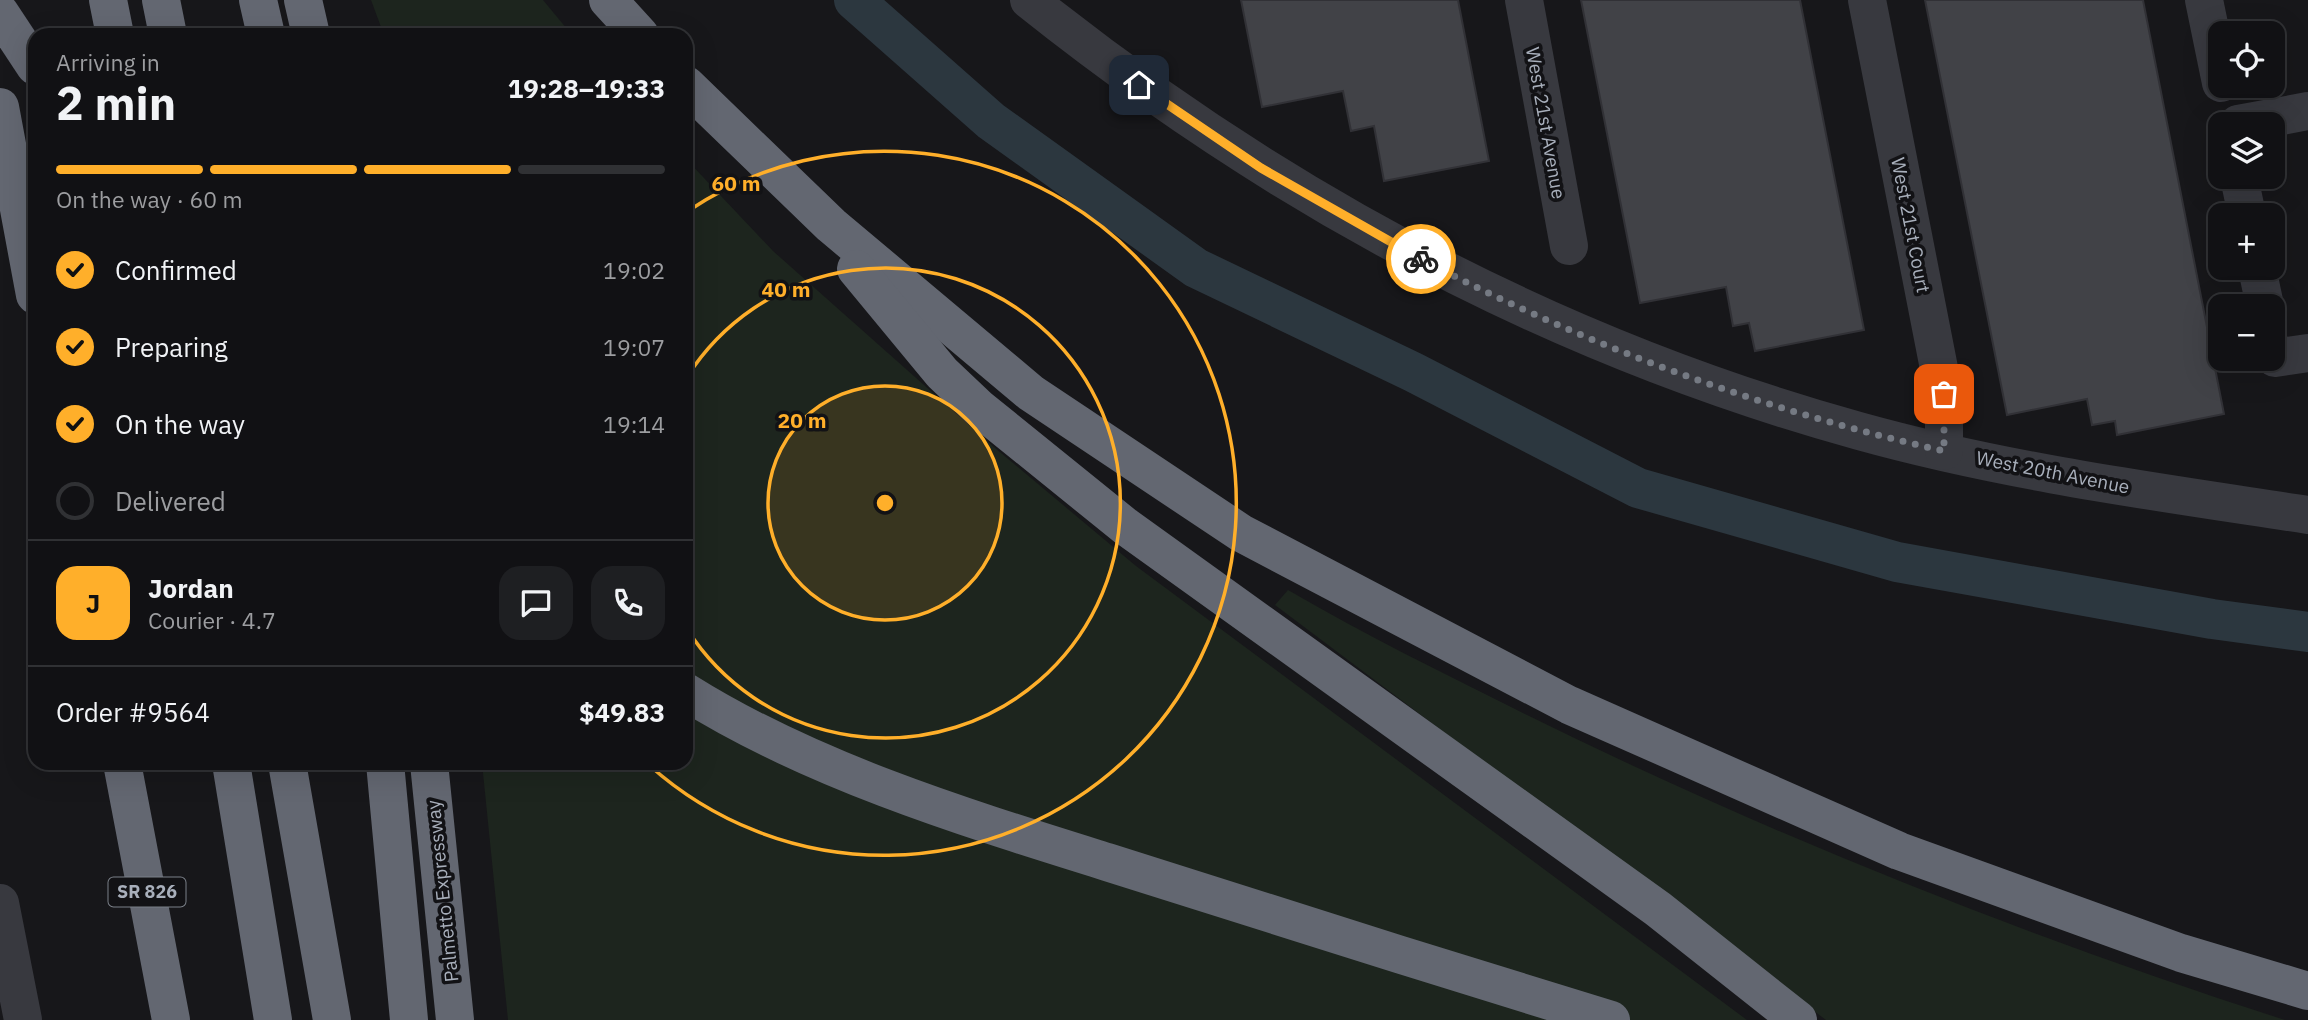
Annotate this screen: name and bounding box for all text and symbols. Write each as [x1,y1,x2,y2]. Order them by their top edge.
map controls [2208,21,2285,371]
button: locate [2208,21,2285,98]
street label: West 21st Avenue [1521,45,1571,201]
text: Arriving in [56,47,160,77]
pin [1109,55,1169,115]
icon: home [1120,66,1158,104]
text: 19:28–19:33 [508,71,665,105]
text: 2 min [56,73,176,133]
button: layers [2208,112,2285,189]
street label: West 21st Court [1886,155,1936,295]
text: 60 m [712,169,760,197]
text: On the way · 60 m [56,184,243,214]
button: + [2208,203,2285,280]
courier [1386,224,1456,294]
icon: bike [1402,240,1440,278]
icon: check [56,251,94,289]
text: Confirmed [115,253,237,287]
text: 19:02 [603,255,665,285]
text: 40 m [762,275,810,303]
button: − [2208,294,2285,371]
icon: check [56,328,94,366]
text: Preparing [115,330,228,364]
text: 19:07 [603,332,665,362]
pin [1914,364,1974,424]
icon: bag [1925,375,1963,413]
icon: check [56,405,94,443]
text: 20 m [778,406,826,434]
text: On the way [115,407,245,441]
text: 19:14 [603,409,665,439]
street label: West 20th Avenue [1974,445,2132,499]
text: Delivered [115,484,226,518]
centre of rings [873,491,897,515]
button: chat [499,566,573,640]
button: phone [591,566,665,640]
text: Jordan [148,571,234,605]
text: J [86,586,100,620]
text: Courier · 4.7 [148,605,276,635]
text: Order #9564 [56,695,210,729]
text: $49.83 [579,695,665,729]
street label: Palmetto Expressway [420,798,464,983]
road number: SR 826 [108,878,186,906]

